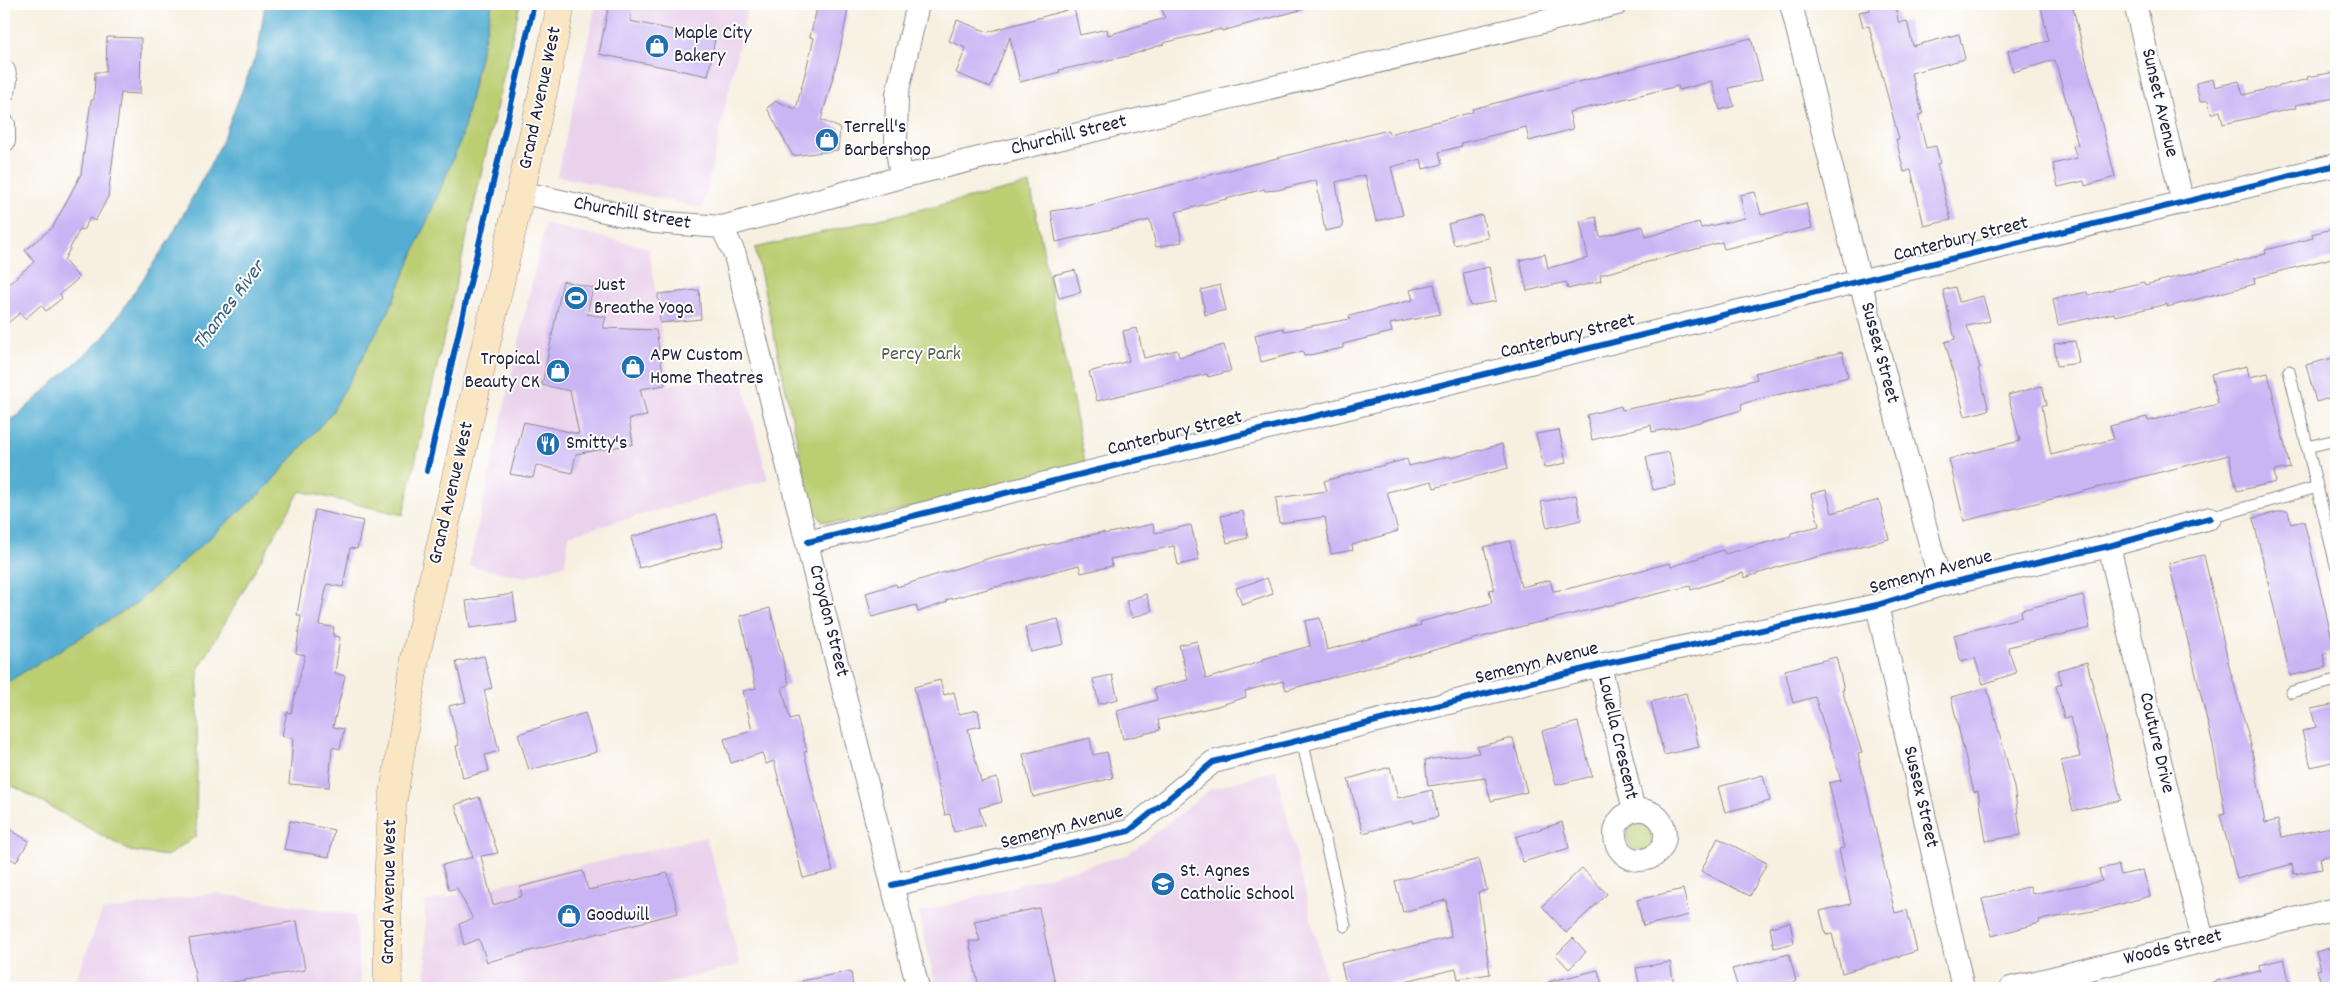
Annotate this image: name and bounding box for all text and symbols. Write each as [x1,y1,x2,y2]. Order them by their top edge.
place label: Maple City Bakery [674,20,752,71]
street label: Grand Avenue West [512,24,570,172]
shop icon: Maple City Bakery [644,33,670,59]
street label: Sunset Avenue [2133,46,2185,160]
street label: Churchill Street [1008,108,1130,164]
place label: Terrell's Barbershop [844,114,931,165]
shop icon: Terrell's Barbershop [814,127,840,153]
street label: Churchill Street [571,190,693,238]
street label: Canterbury Street [1891,210,2031,270]
water label: Thames River [186,253,275,357]
place label: Just Breathe Yoga [594,272,694,323]
sports icon: Just Breathe Yoga [563,285,589,311]
street label: Sussex Street [1852,299,1906,407]
street label: Canterbury Street [1498,307,1638,367]
park label: Percy Park [881,341,961,369]
place label: APW Custom Home Theatres [650,342,764,393]
place label: Tropical Beauty CK [465,346,540,397]
shop icon: APW Custom Home Theatres [620,354,646,380]
shop icon: Tropical Beauty CK [545,358,571,384]
street label: Canterbury Street [1105,404,1245,464]
street label: Grand Avenue West [422,419,482,567]
place label: Smitty's [566,430,627,458]
restaurant icon: Smitty's [535,431,561,457]
street label: Semenyn Avenue [1867,543,1996,603]
street label: Croydon Street [801,562,855,680]
street label: Semenyn Avenue [1472,635,1602,693]
street label: Louella Crescent [1589,673,1645,803]
street label: Couture Drive [2131,690,2181,796]
street label: Sussex Street [1895,743,1945,851]
street label: Semenyn Avenue [998,798,1127,858]
street label: Grand Avenue West [375,819,405,965]
place label: St. Agnes Catholic School [1180,858,1295,909]
school or university icon: St. Agnes Catholic School [1150,871,1176,897]
place label: Goodwill [586,902,650,930]
shop icon: Goodwill [556,903,582,929]
street label: Woods Street [2121,922,2225,974]

